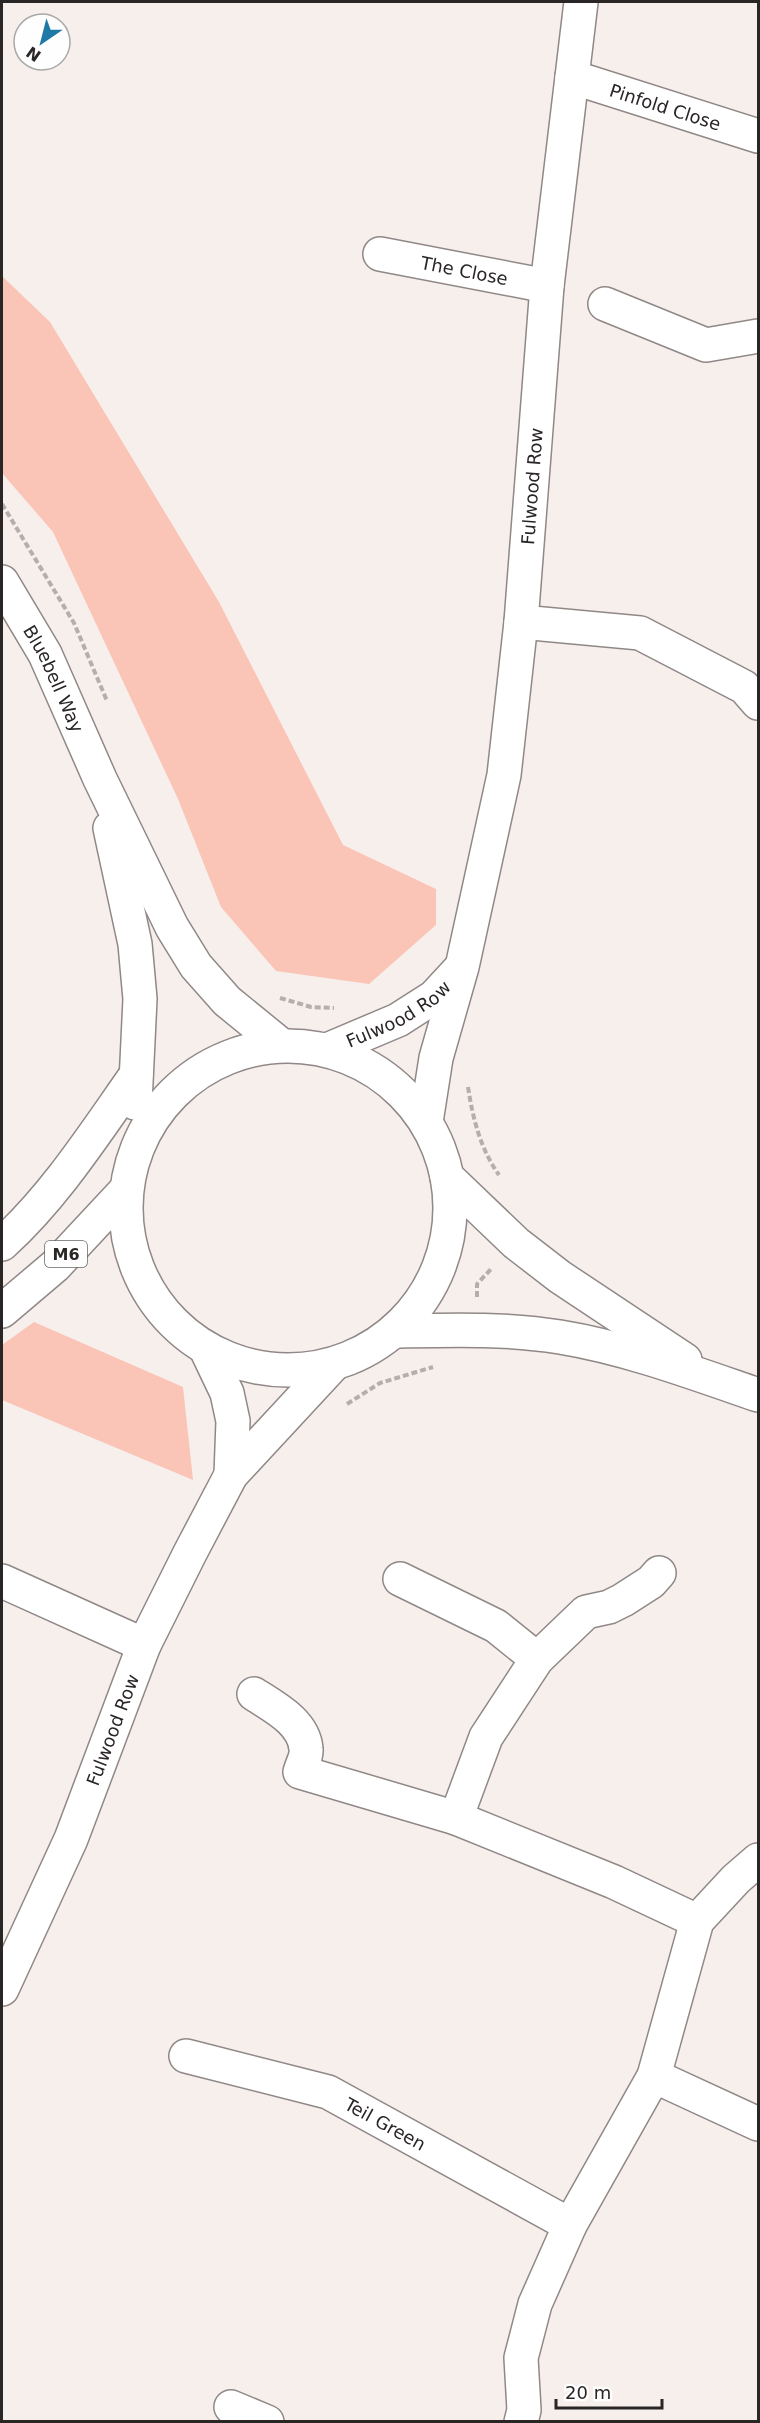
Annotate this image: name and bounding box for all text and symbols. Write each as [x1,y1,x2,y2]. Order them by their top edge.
north arrow [12,12,72,72]
text: N [23,42,45,65]
street label: Pinfold Close [607,79,724,134]
street label: The Close [418,251,510,289]
street label: Fulwood Row [517,427,546,546]
street label: Bluebell Way [20,621,89,736]
street label: Fulwood Row [343,976,454,1051]
road number: M6 [45,1241,87,1267]
street label: Fulwood Row [82,1671,143,1788]
street label: Teil Green [340,2092,430,2154]
scale bar [556,2372,662,2410]
text: 20 m [565,2382,611,2403]

